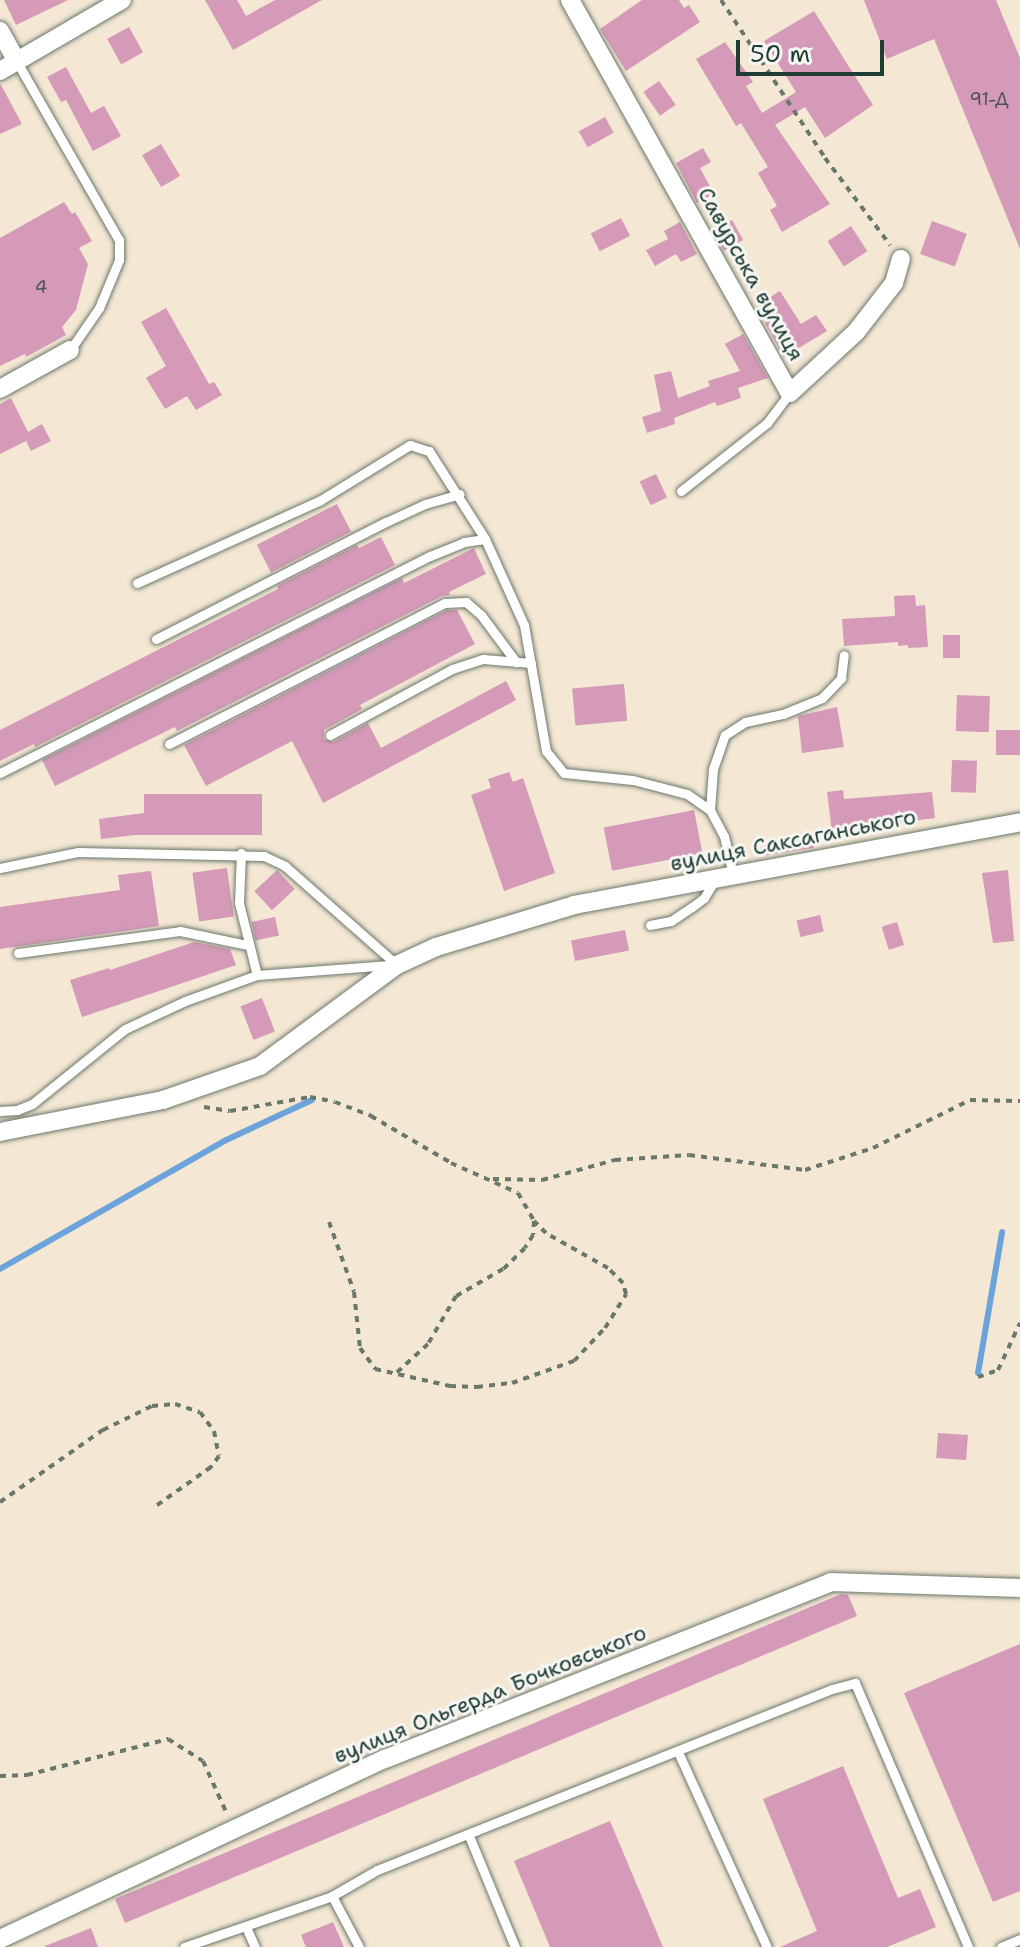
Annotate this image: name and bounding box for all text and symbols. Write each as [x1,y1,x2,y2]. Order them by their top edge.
scale bar [740,24,888,74]
text: 50 m [750,38,810,70]
house number: 91-Д [969,88,1009,110]
street label: Савурська вулиця [692,182,810,366]
house number: 4 [35,276,47,298]
street label: вулиця Саксаганського [668,803,918,877]
street label: вулиця Ольгерда Бочковського [330,1619,650,1769]

